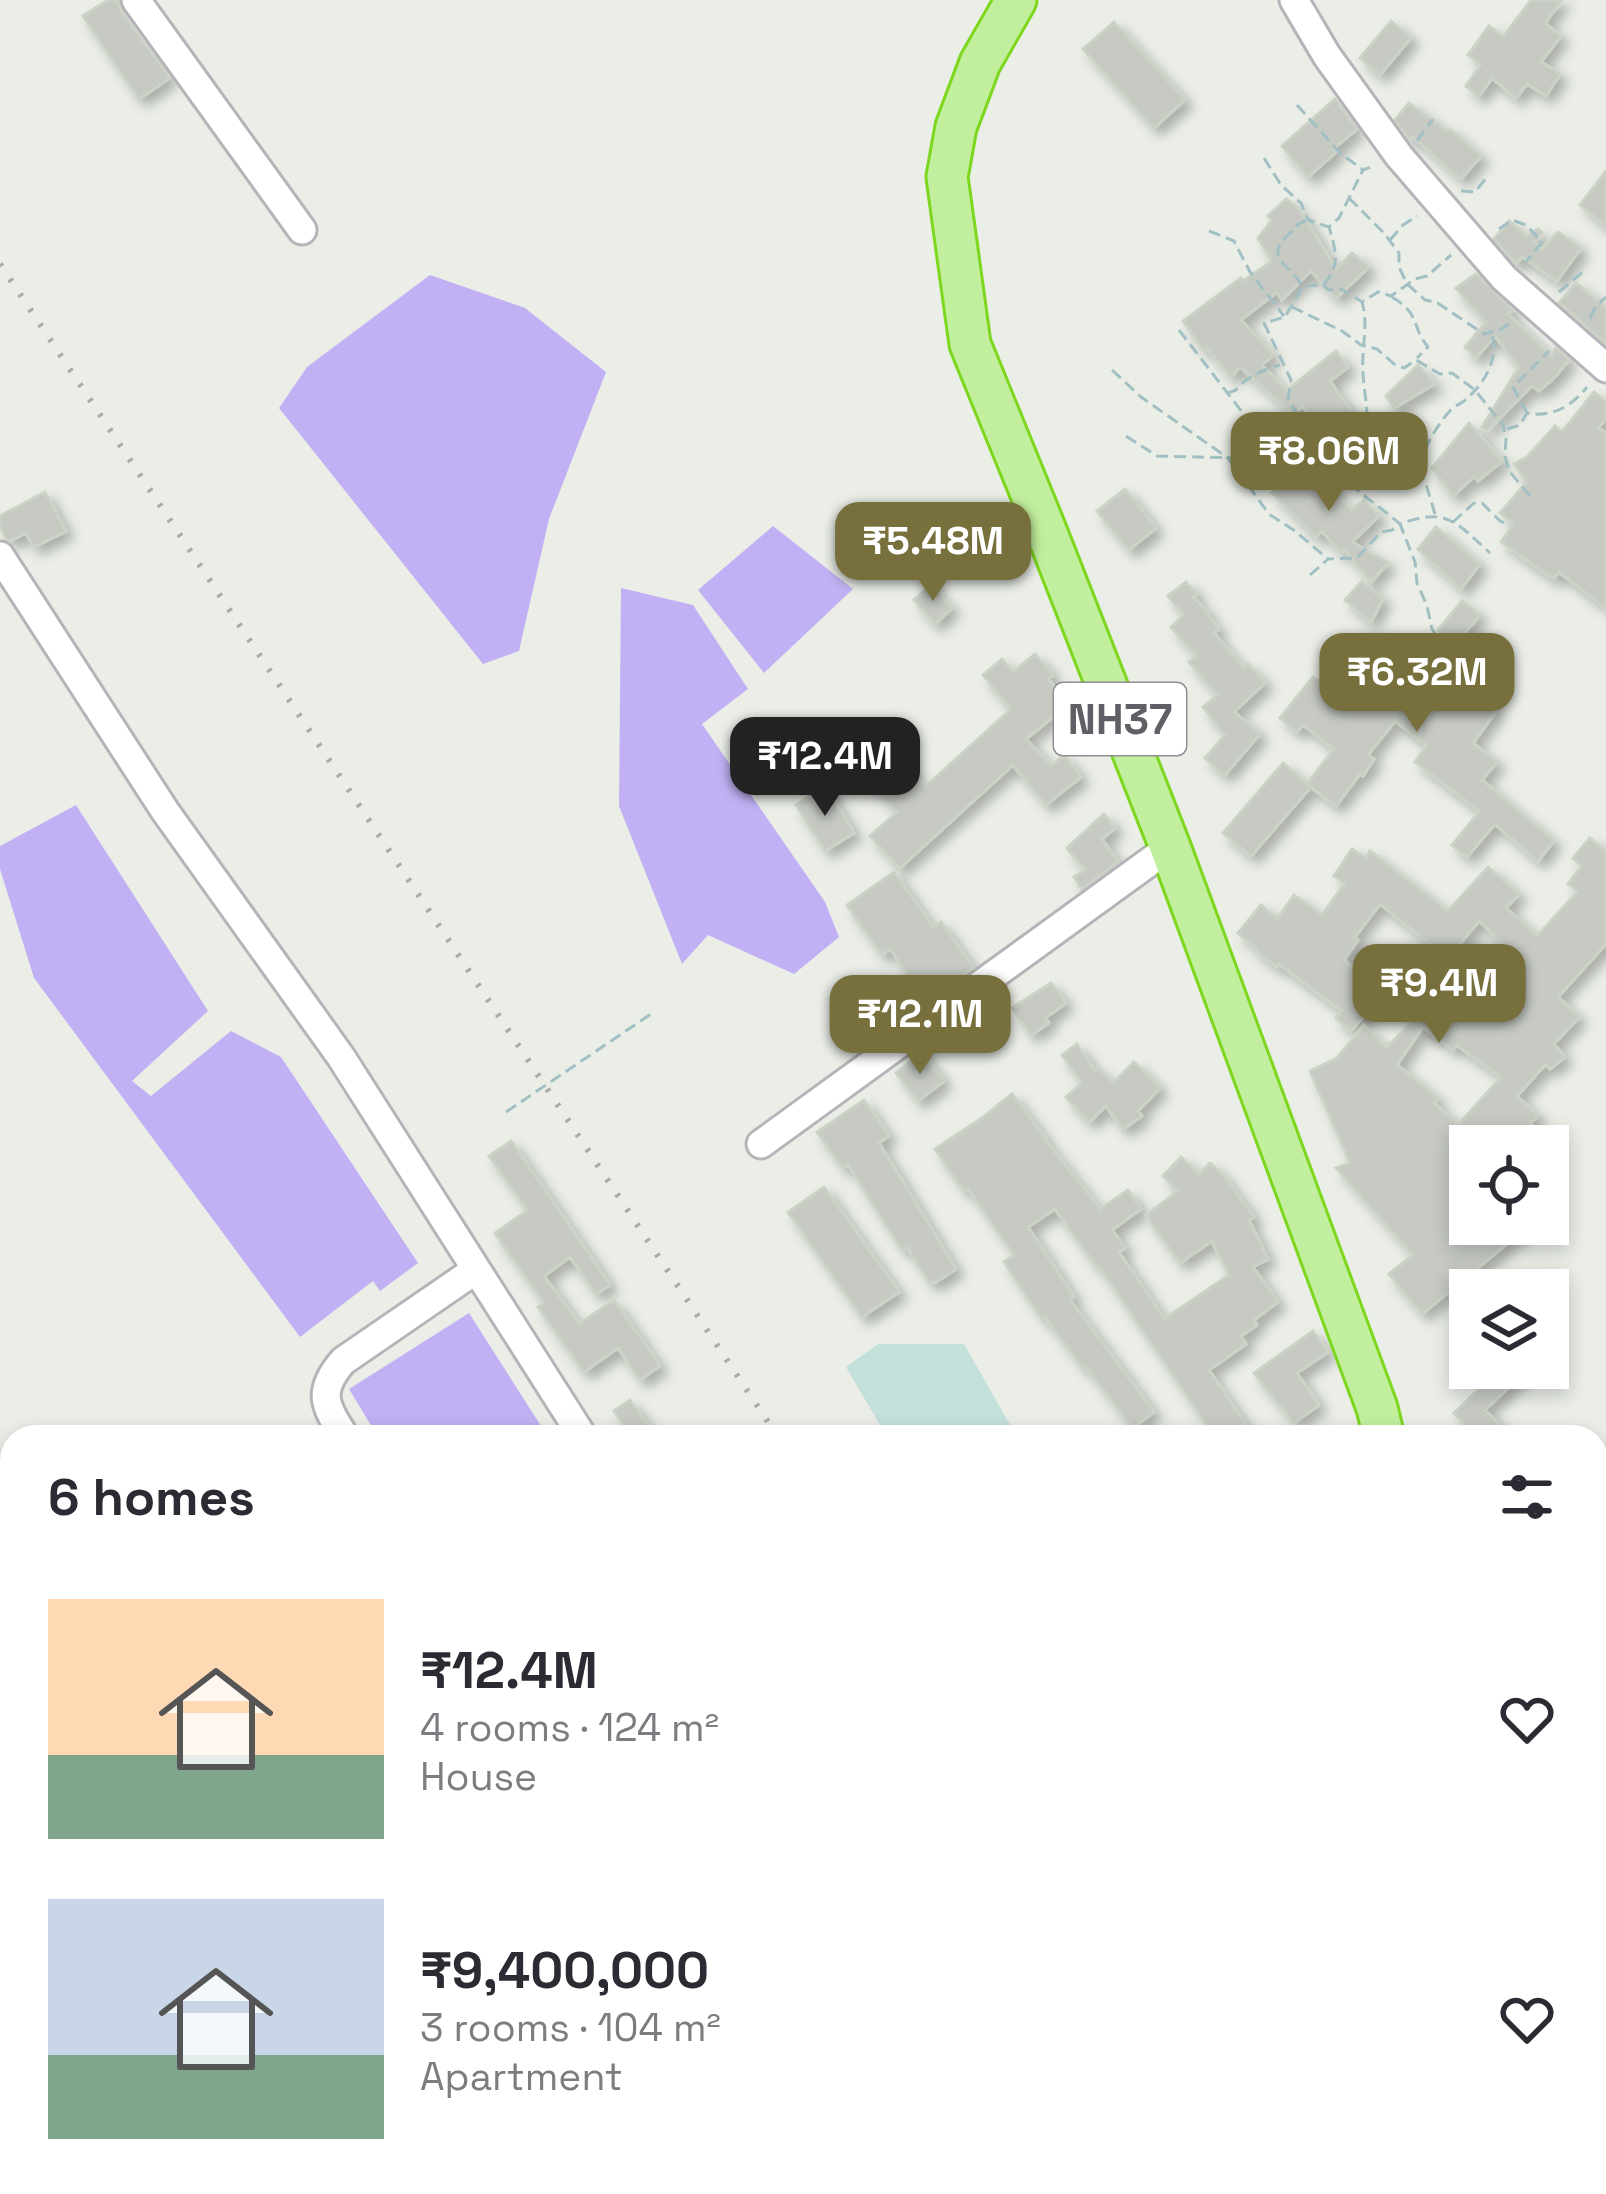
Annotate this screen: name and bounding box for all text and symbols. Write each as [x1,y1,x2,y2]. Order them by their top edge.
pin: ₹8.06M [1231,412,1427,514]
text: ₹8.06M [1258,426,1400,475]
pin: ₹5.48M [835,502,1031,604]
text: ₹5.48M [862,516,1004,565]
pin: ₹6.32M [1319,633,1515,735]
text: ₹6.32M [1346,647,1488,696]
road number: NH37 [1054,683,1186,755]
pin: ₹12.4M [727,717,923,819]
text: ₹12.4M [757,731,893,780]
pin: ₹9.4M [1355,944,1523,1046]
text: ₹9.4M [1380,958,1498,1007]
pin: ₹12.1M [822,975,1018,1077]
text: ₹12.1M [857,989,983,1038]
map controls [1449,1125,1569,1389]
button: locate [1449,1125,1569,1245]
button: layers [1449,1269,1569,1389]
icon: filters [1494,1464,1560,1530]
text: 6 homes [48,1465,255,1530]
text: ₹12.4M [420,1638,598,1703]
icon: home [144,1647,288,1791]
icon: heart [1494,1686,1560,1752]
text: 4 rooms · 124 m² [420,1703,719,1752]
text: House [420,1752,537,1801]
text: ₹9,400,000 [420,1938,709,2003]
icon: home [144,1947,288,2091]
icon: heart [1494,1986,1560,2052]
text: 3 rooms · 104 m² [420,2003,721,2052]
text: Apartment [420,2052,623,2101]

